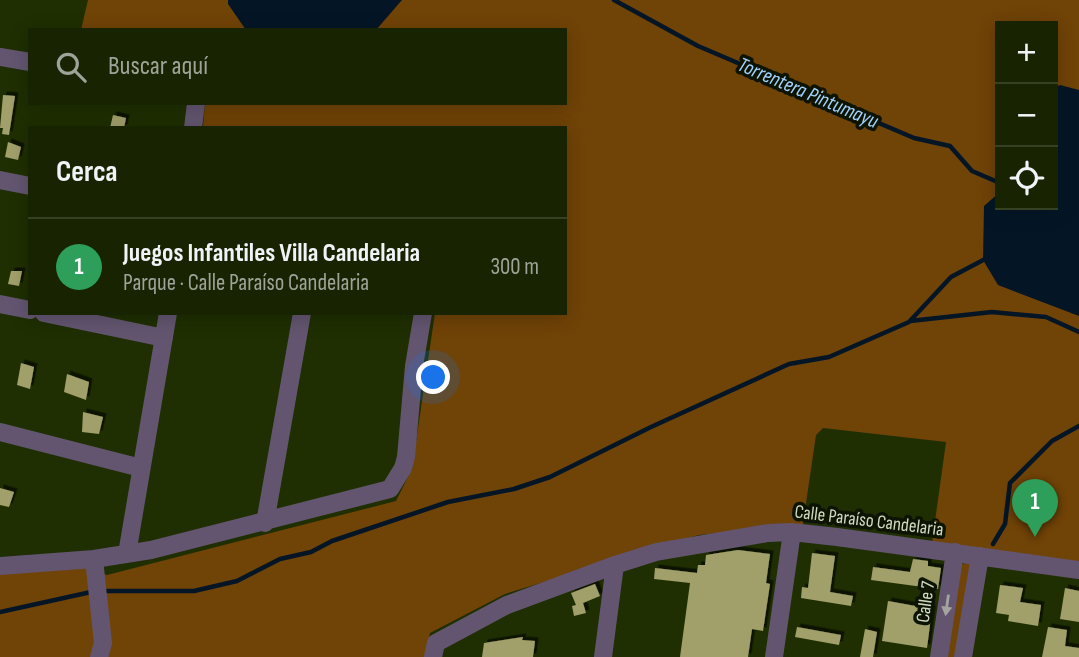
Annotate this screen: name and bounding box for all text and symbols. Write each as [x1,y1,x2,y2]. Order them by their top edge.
map controls [995,21,1058,210]
button: + [995,21,1058,84]
search box [28,28,567,105]
icon: search [52,48,90,86]
text: Buscar aquí [108,51,208,82]
water label: Torrentera Pintumayu [734,52,882,134]
button: − [995,84,1058,147]
button: locate [995,147,1058,210]
text: Cerca [56,154,118,190]
text: Juegos Infantiles Villa Candelaria [123,238,420,269]
text: 1 [74,253,84,281]
text: 300 m [490,253,539,281]
text: Parque · Calle Paraíso Candelaria [123,269,369,297]
your location [416,360,450,394]
pin: 1 [1012,479,1058,537]
street label: Calle Paraíso Candelaria [793,500,945,542]
street label: Calle 7 [912,579,940,624]
one-way arrow [941,594,952,616]

